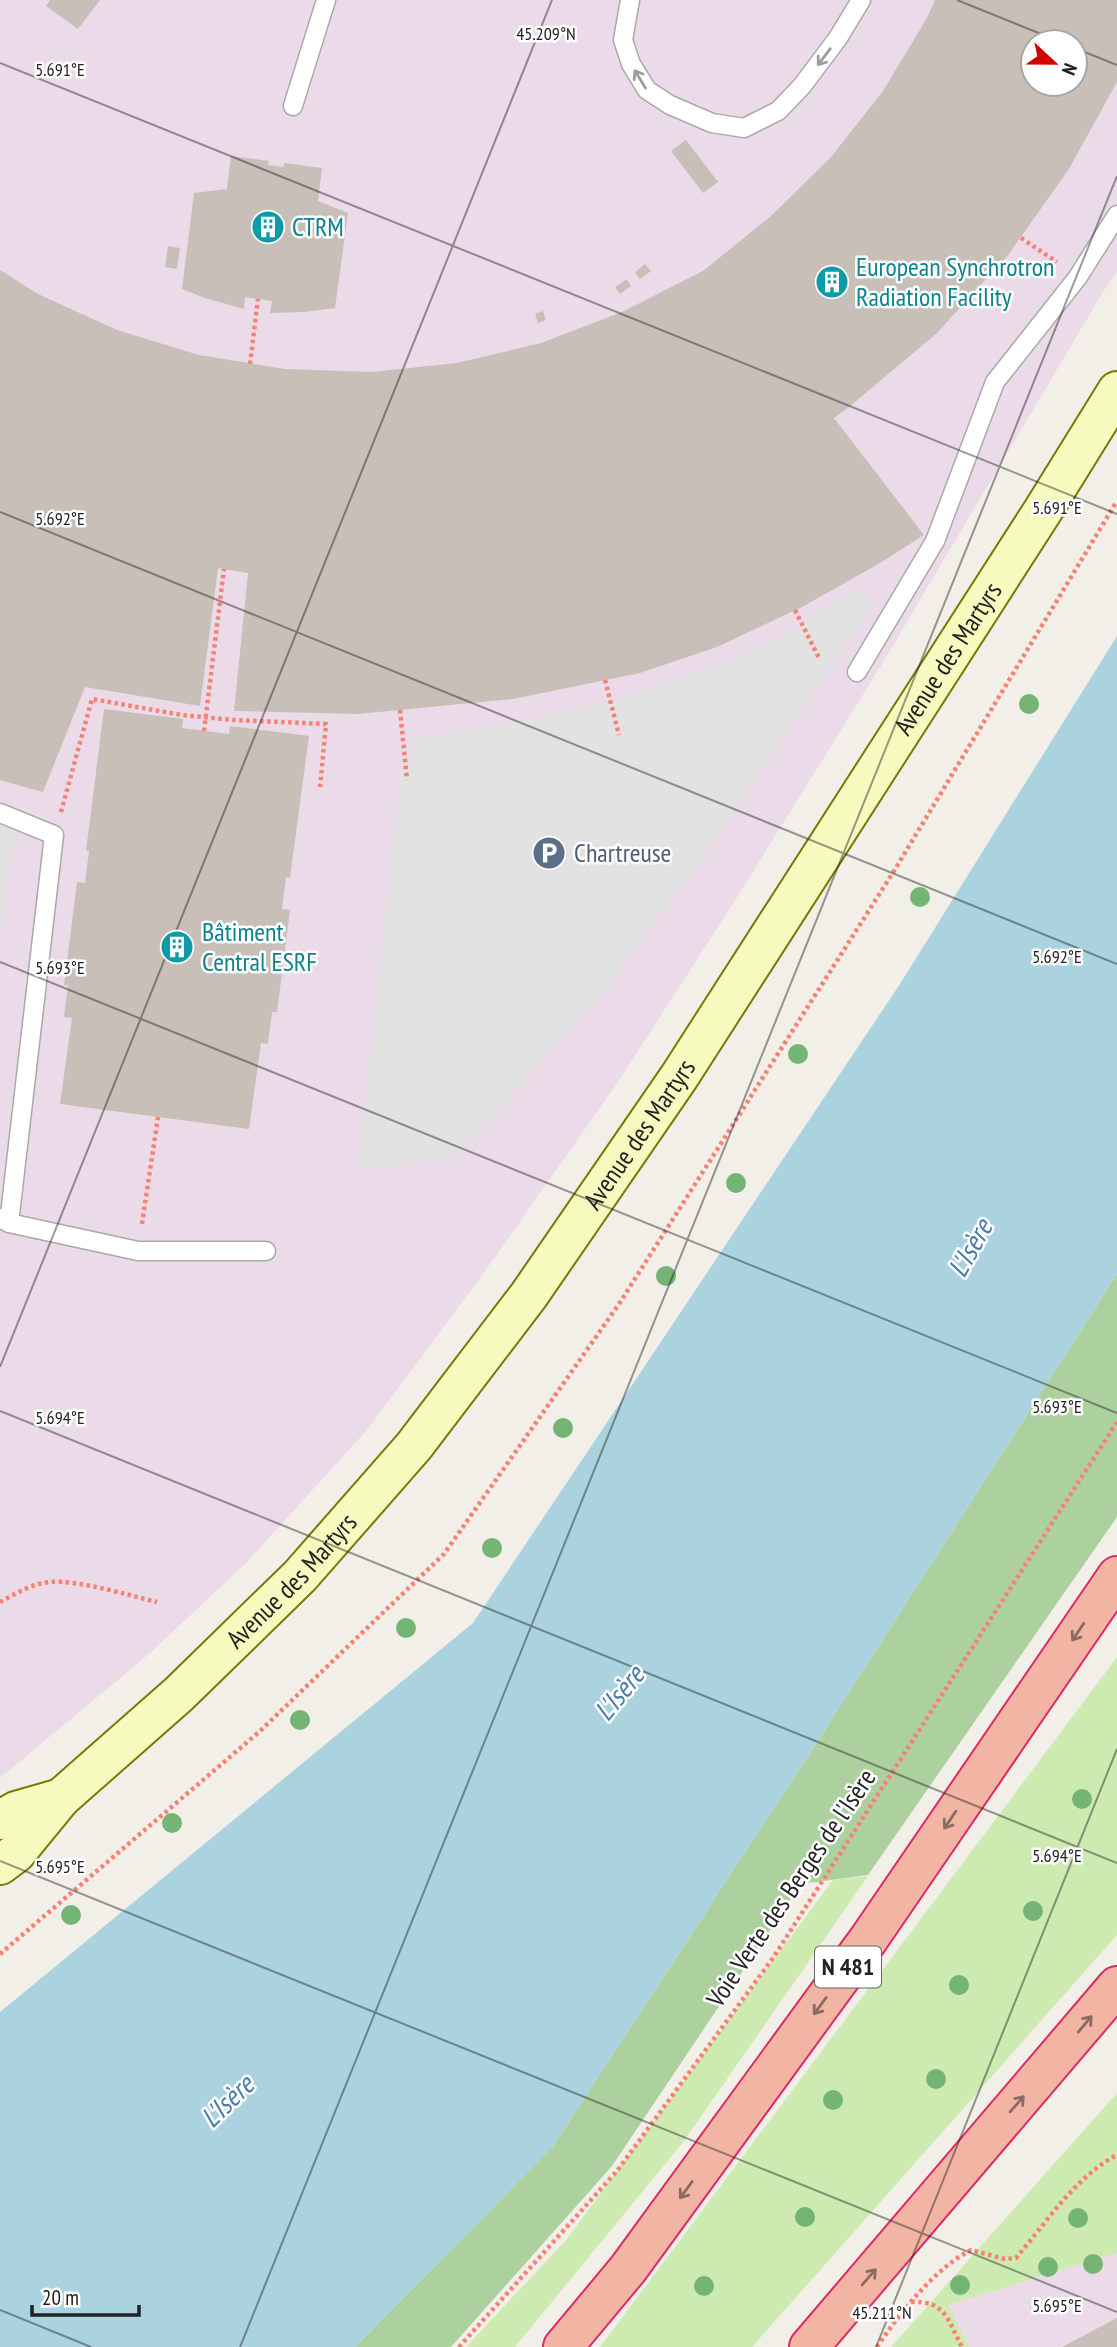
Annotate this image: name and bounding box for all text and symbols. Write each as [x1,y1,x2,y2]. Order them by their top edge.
text: 45.209°N [516,22,576,45]
north arrow [1019,28,1089,98]
one-way arrow [816,47,831,66]
text: 5.691°E [35,58,85,81]
text: N [1057,60,1083,79]
one-way arrow [633,70,648,89]
building icon: CTRM [249,208,287,246]
place label: CTRM [292,210,344,243]
place label: European Synchrotron Radiation Facility [856,250,1054,313]
building icon: European Synchrotron Radiation Facility [813,263,851,301]
text: 5.691°E [1032,496,1082,519]
text: 5.692°E [35,507,85,530]
street label: Avenue des Martyrs [886,576,1009,741]
parking icon: Chartreuse [530,834,568,872]
place label: Chartreuse [574,836,671,869]
place label: Bâtiment Central ESRF [202,915,317,978]
building icon: Bâtiment Central ESRF [158,928,196,966]
text: 5.692°E [1032,945,1082,968]
text: 5.693°E [35,956,85,979]
street label: Avenue des Martyrs [576,1053,702,1216]
water label: L'Isère [939,1210,1002,1283]
text: 5.693°E [1032,1395,1082,1418]
text: 5.694°E [35,1406,85,1429]
street label: Avenue des Martyrs [219,1506,364,1655]
one-way arrow [1071,1622,1086,1641]
water label: L'Isère [585,1656,654,1728]
street label: Voie Verte des Berges de l'Isère [698,1762,883,2014]
one-way arrow [943,1810,957,1829]
text: 5.694°E [1032,1844,1082,1867]
text: 5.695°E [35,1855,85,1878]
road number: N 481 [815,1946,881,1988]
one-way arrow [813,1997,828,2016]
one-way arrow [1077,2016,1093,2034]
water label: L'Isère [192,2065,263,2135]
one-way arrow [1009,2095,1025,2113]
one-way arrow [679,2180,693,2199]
one-way arrow [861,2268,877,2286]
scale bar [32,2274,138,2318]
text: 20 m [42,2284,79,2311]
text: 5.695°E [1032,2294,1082,2317]
text: 45.211°N [852,2301,912,2324]

